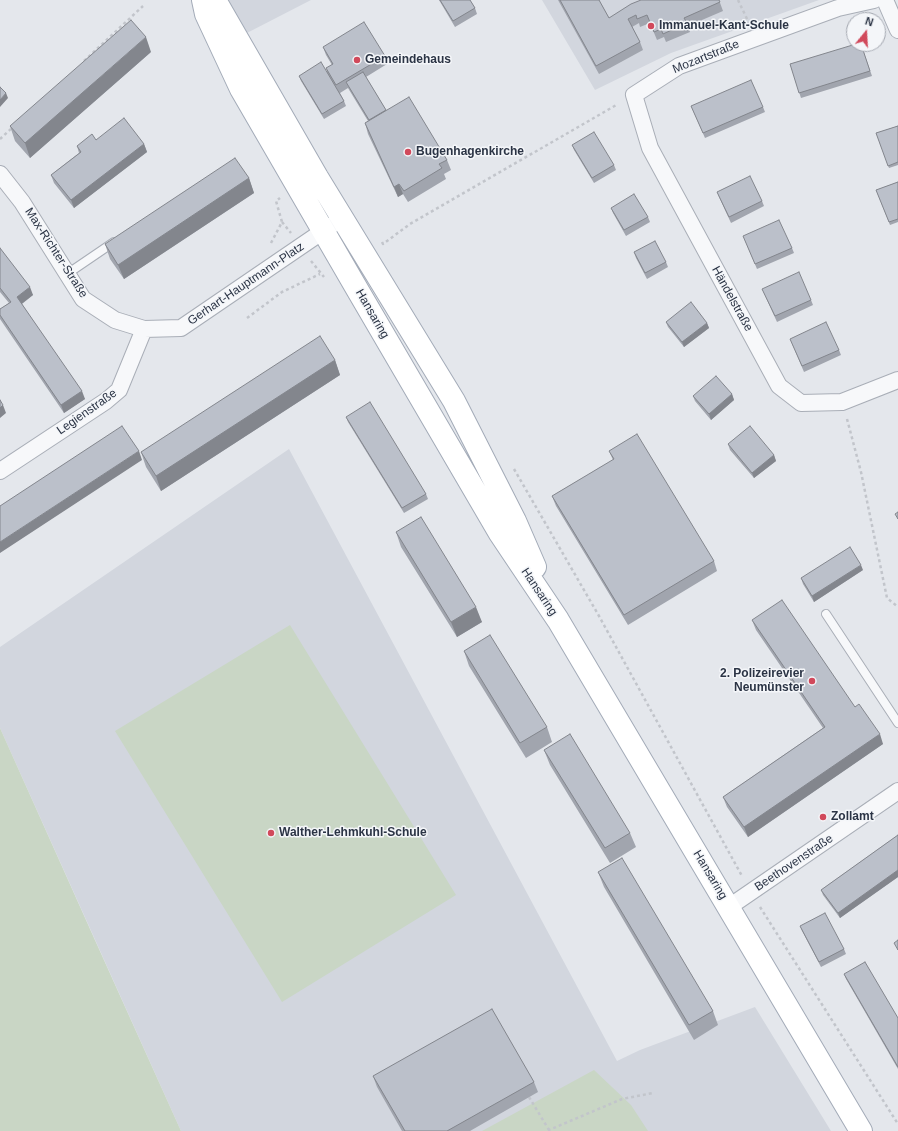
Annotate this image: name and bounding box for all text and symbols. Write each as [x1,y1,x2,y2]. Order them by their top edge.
north arrow [846,12,886,52]
text: N [864,15,875,28]
place label: Immanuel-Kant-Schule [659,19,789,33]
marker: Immanuel-Kant-Schule [646,21,656,31]
street label: Mozartstraße [671,37,741,77]
place label: Gemeindehaus [365,53,451,67]
marker: Gemeindehaus [352,55,362,65]
place label: Bugenhagenkirche [416,145,524,159]
marker: Bugenhagenkirche [403,147,413,157]
street label: Max-Richter-Straße [21,205,91,301]
street label: Gerhart-Hauptmann-Platz [185,240,307,328]
street label: Händelstraße [708,264,756,334]
street label: Hansaring [352,287,392,341]
street label: Legienstraße [54,386,120,438]
street label: Hansaring [518,565,560,619]
place label: 2. Polizeirevier Neumünster [720,667,804,695]
marker: 2. Polizeirevier Neumünster [807,676,817,686]
place label: Zollamt [831,810,874,824]
marker: Zollamt [818,812,828,822]
place label: Walther-Lehmkuhl-Schule [279,826,427,840]
marker: Walther-Lehmkuhl-Schule [266,828,276,838]
street label: Beethovenstraße [752,831,836,895]
street label: Hansaring [690,848,730,902]

